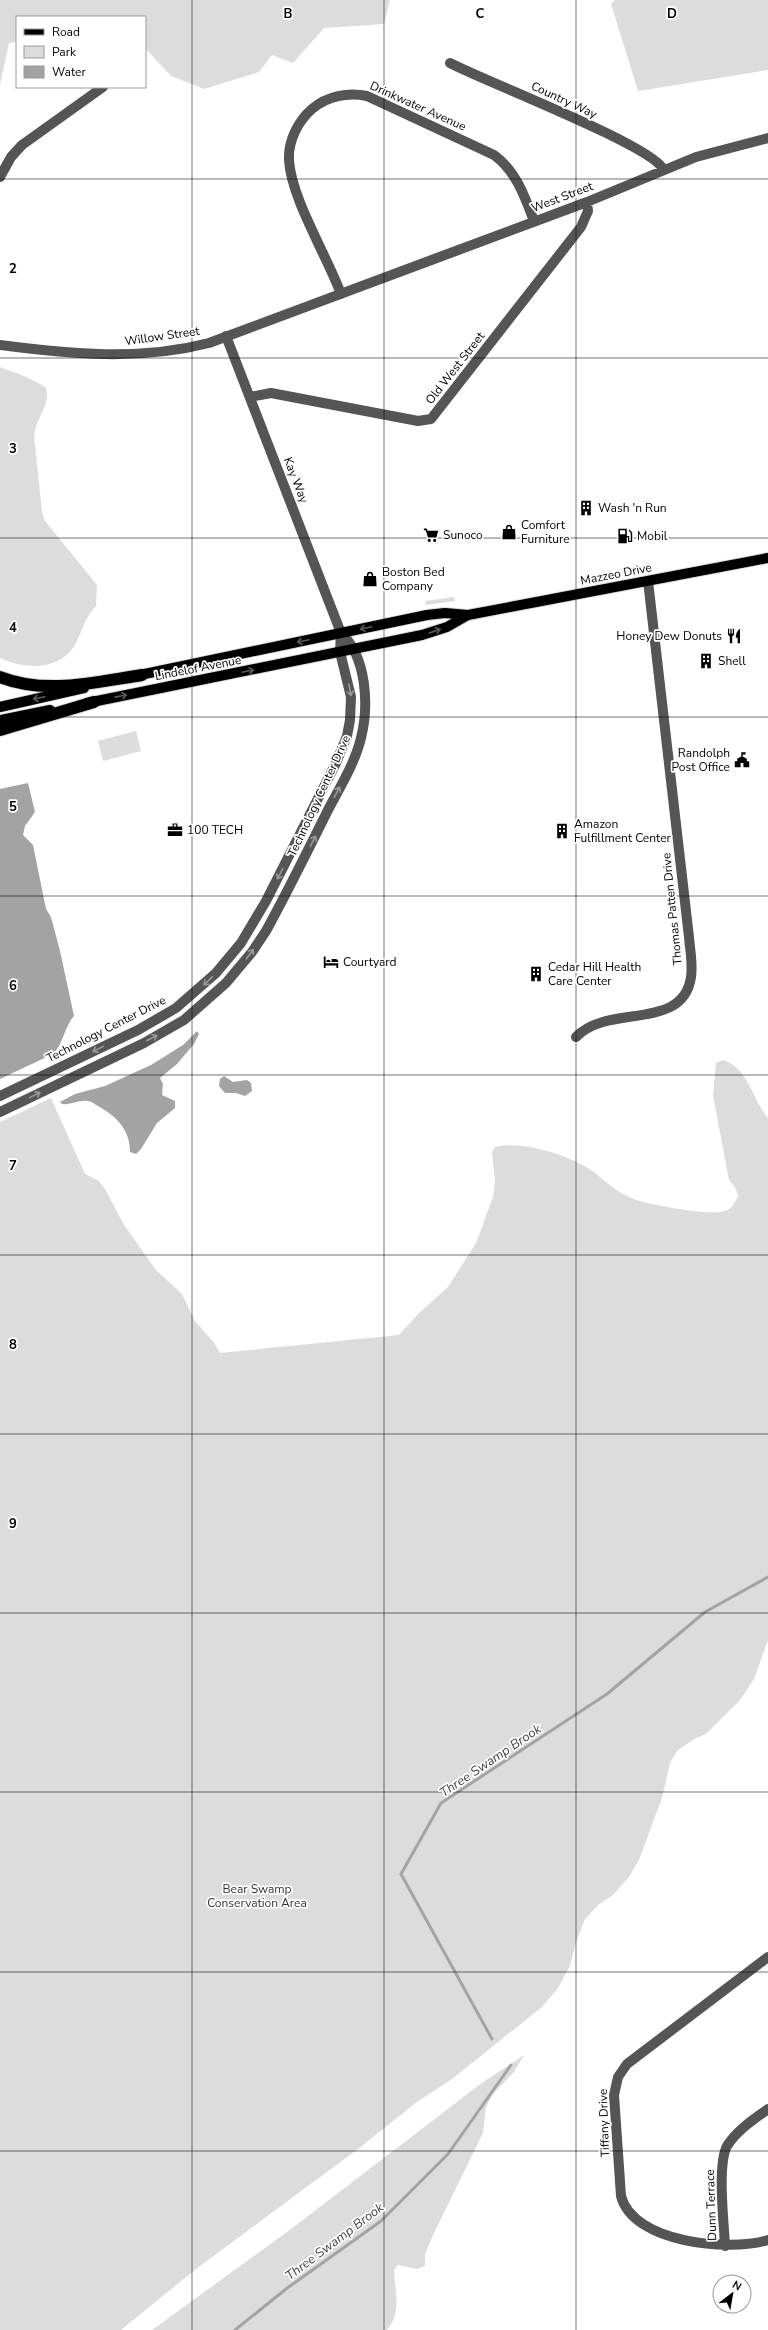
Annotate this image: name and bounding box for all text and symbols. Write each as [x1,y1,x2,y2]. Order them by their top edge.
text: B [284,5,293,23]
text: C [476,5,485,23]
text: D [667,5,677,23]
legend [16,16,146,88]
text: Road [52,24,80,40]
text: Park [52,44,77,60]
text: Water [52,64,86,80]
street label: Drinkwater Avenue [367,78,469,134]
street label: Country Way [528,78,600,123]
street label: West Street [529,178,596,216]
text: 2 [9,260,17,278]
street label: Willow Street [123,323,201,349]
street label: Old West Street [422,328,489,407]
text: 3 [9,440,17,458]
street label: Kay Way [280,455,312,506]
building icon: Wash 'n Run [577,499,595,517]
place label: Wash 'n Run [598,500,667,516]
place label: Comfort Furniture [521,517,570,547]
shop icon: Comfort Furniture [500,523,518,541]
supermarket icon: Sunoco [422,526,440,544]
place label: Sunoco [443,527,483,543]
fuel station icon: Mobil [616,527,634,545]
place label: Mobil [637,528,668,544]
street label: Mazzeo Drive [579,559,653,589]
place label: Boston Bed Company [382,564,445,594]
shop icon: Boston Bed Company [361,570,379,588]
text: 4 [9,619,17,637]
one-way arrow [360,624,373,632]
one-way arrow [429,627,442,634]
restaurant icon: Honey Dew Donuts [725,627,743,645]
place label: Honey Dew Donuts [616,628,722,644]
one-way arrow [297,637,310,645]
street label: Lindelof Avenue [154,652,242,684]
building icon: Shell [697,652,715,670]
place label: Shell [718,653,746,669]
one-way arrow [241,667,254,675]
one-way arrow [346,683,354,696]
one-way arrow [114,692,127,700]
one-way arrow [33,695,46,703]
street label: Technology Center Drive [284,733,354,859]
place label: Randolph Post Office [671,745,730,775]
public building icon: Randolph Post Office [733,751,751,769]
one-way arrow [334,786,341,798]
text: 5 [9,798,17,816]
place label: Amazon Fulfillment Center [574,816,672,846]
office icon: 100 TECH [166,821,184,839]
place label: 100 TECH [187,822,243,838]
building icon: Amazon Fulfillment Center [553,822,571,840]
one-way arrow [309,835,317,847]
street label: Thomas Patten Drive [658,852,686,966]
one-way arrow [276,867,283,879]
one-way arrow [246,949,254,960]
hotel icon: Courtyard [322,953,340,971]
place label: Courtyard [343,954,397,970]
place label: Cedar Hill Health Care Center [548,959,641,989]
building icon: Cedar Hill Health Care Center [527,965,545,983]
one-way arrow [203,976,213,986]
text: 6 [9,977,17,995]
street label: Technology Center Drive [43,992,169,1066]
one-way arrow [146,1034,158,1042]
one-way arrow [92,1046,104,1053]
one-way arrow [29,1091,41,1098]
text: 7 [9,1157,17,1175]
text: 8 [9,1336,17,1354]
text: 9 [9,1515,17,1533]
water label: Three Swamp Brook [436,1720,545,1802]
park label: Bear Swamp Conservation Area [207,1881,307,1911]
street label: Tiffany Drive [595,2088,613,2158]
street label: Dunn Terrace [702,2169,720,2241]
water label: Three Swamp Brook [282,2199,388,2285]
north arrow [712,2274,752,2314]
text: N [730,2277,744,2294]

